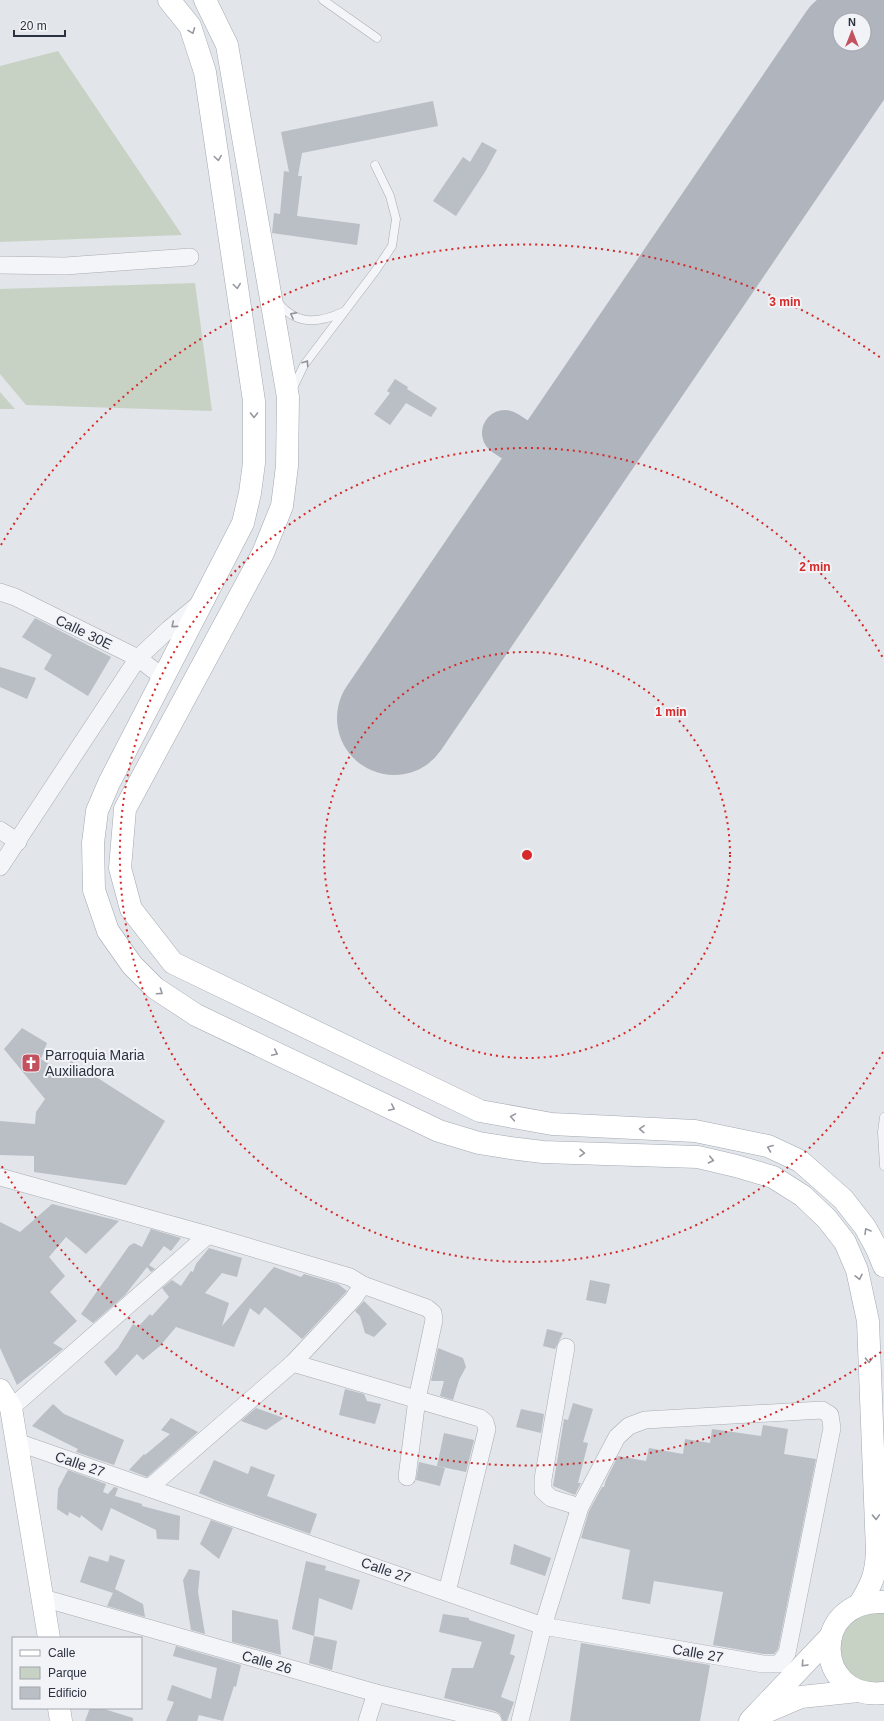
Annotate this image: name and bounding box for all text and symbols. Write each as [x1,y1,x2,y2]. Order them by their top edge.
scale bar [14,12,65,38]
north arrow [832,12,872,52]
text: N [848,16,856,28]
text: 20 m [20,19,47,33]
one-way arrow [187,28,195,35]
one-way arrow [213,155,222,161]
one-way arrow [232,283,241,289]
text: 3 min [769,295,801,309]
one-way arrow [290,313,297,320]
one-way arrow [301,360,309,367]
one-way arrow [250,412,258,418]
text: 2 min [799,560,831,574]
street label: Calle 30E [53,612,115,652]
one-way arrow [171,620,179,627]
text: 1 min [655,705,687,719]
centre of rings [520,848,534,862]
one-way arrow [156,987,163,994]
place label: Parroquia Maria Auxiliadora [45,1047,145,1079]
one-way arrow [270,1048,278,1056]
church icon: Parroquia Maria Auxiliadora [20,1052,42,1074]
one-way arrow [388,1103,395,1111]
one-way arrow [510,1114,516,1122]
one-way arrow [639,1124,645,1133]
one-way arrow [767,1145,774,1153]
one-way arrow [579,1149,585,1157]
one-way arrow [708,1156,715,1164]
one-way arrow [865,1228,872,1235]
one-way arrow [854,1274,862,1280]
one-way arrow [865,1357,874,1363]
street label: Calle 27 [53,1448,107,1480]
one-way arrow [872,1514,880,1520]
street label: Calle 27 [359,1554,413,1586]
legend [12,1637,142,1709]
street label: Calle 27 [671,1641,725,1665]
text: Calle [48,1646,76,1660]
street label: Calle 26 [240,1647,294,1677]
one-way arrow [801,1659,809,1667]
text: Parque [48,1666,87,1680]
text: Edificio [48,1686,87,1700]

